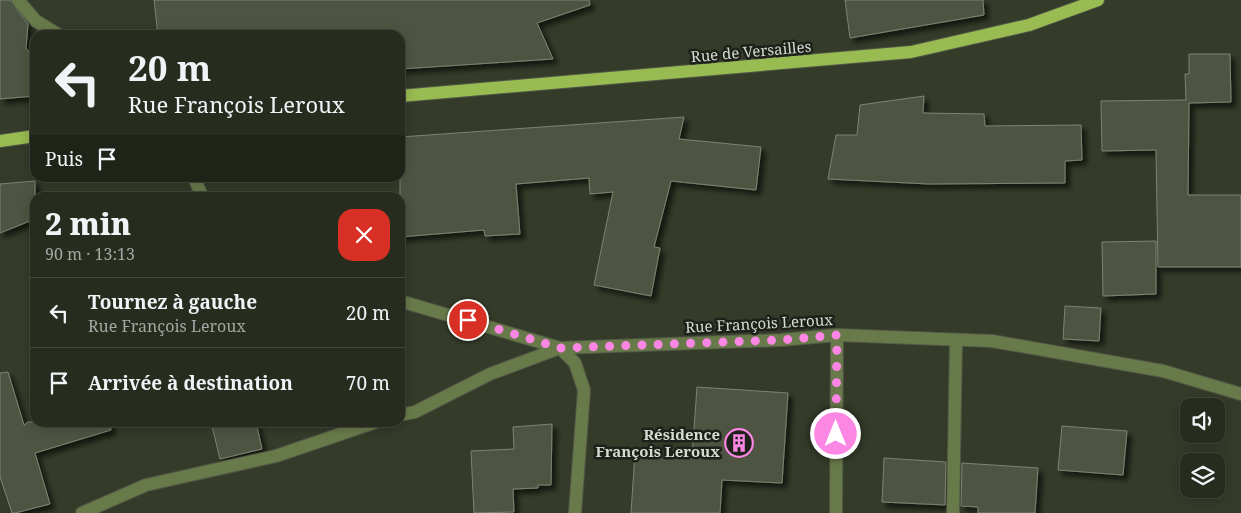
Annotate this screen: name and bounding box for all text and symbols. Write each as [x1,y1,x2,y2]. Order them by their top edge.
street label: Rue de Versailles [690,36,812,66]
text: 20 m [128,44,211,91]
icon: left [45,50,110,115]
text: Rue François Leroux [128,89,345,119]
icon: arrive [93,145,121,173]
text: Puis [45,146,83,172]
text: 2 min [45,203,131,244]
button: close [338,209,390,261]
text: 90 m · 13:13 [45,243,135,265]
text: Tournez à gauche [88,289,257,315]
icon: left [45,299,73,327]
pin [447,299,489,341]
text: 20 m [346,300,390,326]
icon: arrive [454,306,482,334]
street label: Rue François Leroux [685,309,834,337]
text: Rue François Leroux [88,315,246,337]
icon: arrive [45,369,73,397]
text: Arrivée à destination [88,370,293,396]
text: 70 m [346,370,390,396]
map controls [1180,398,1225,498]
button: sound [1180,398,1225,443]
position arrow [809,407,861,459]
place label: Résidence François Leroux [595,424,720,461]
building icon: Résidence François Leroux [724,428,754,458]
button: layers [1180,453,1225,498]

